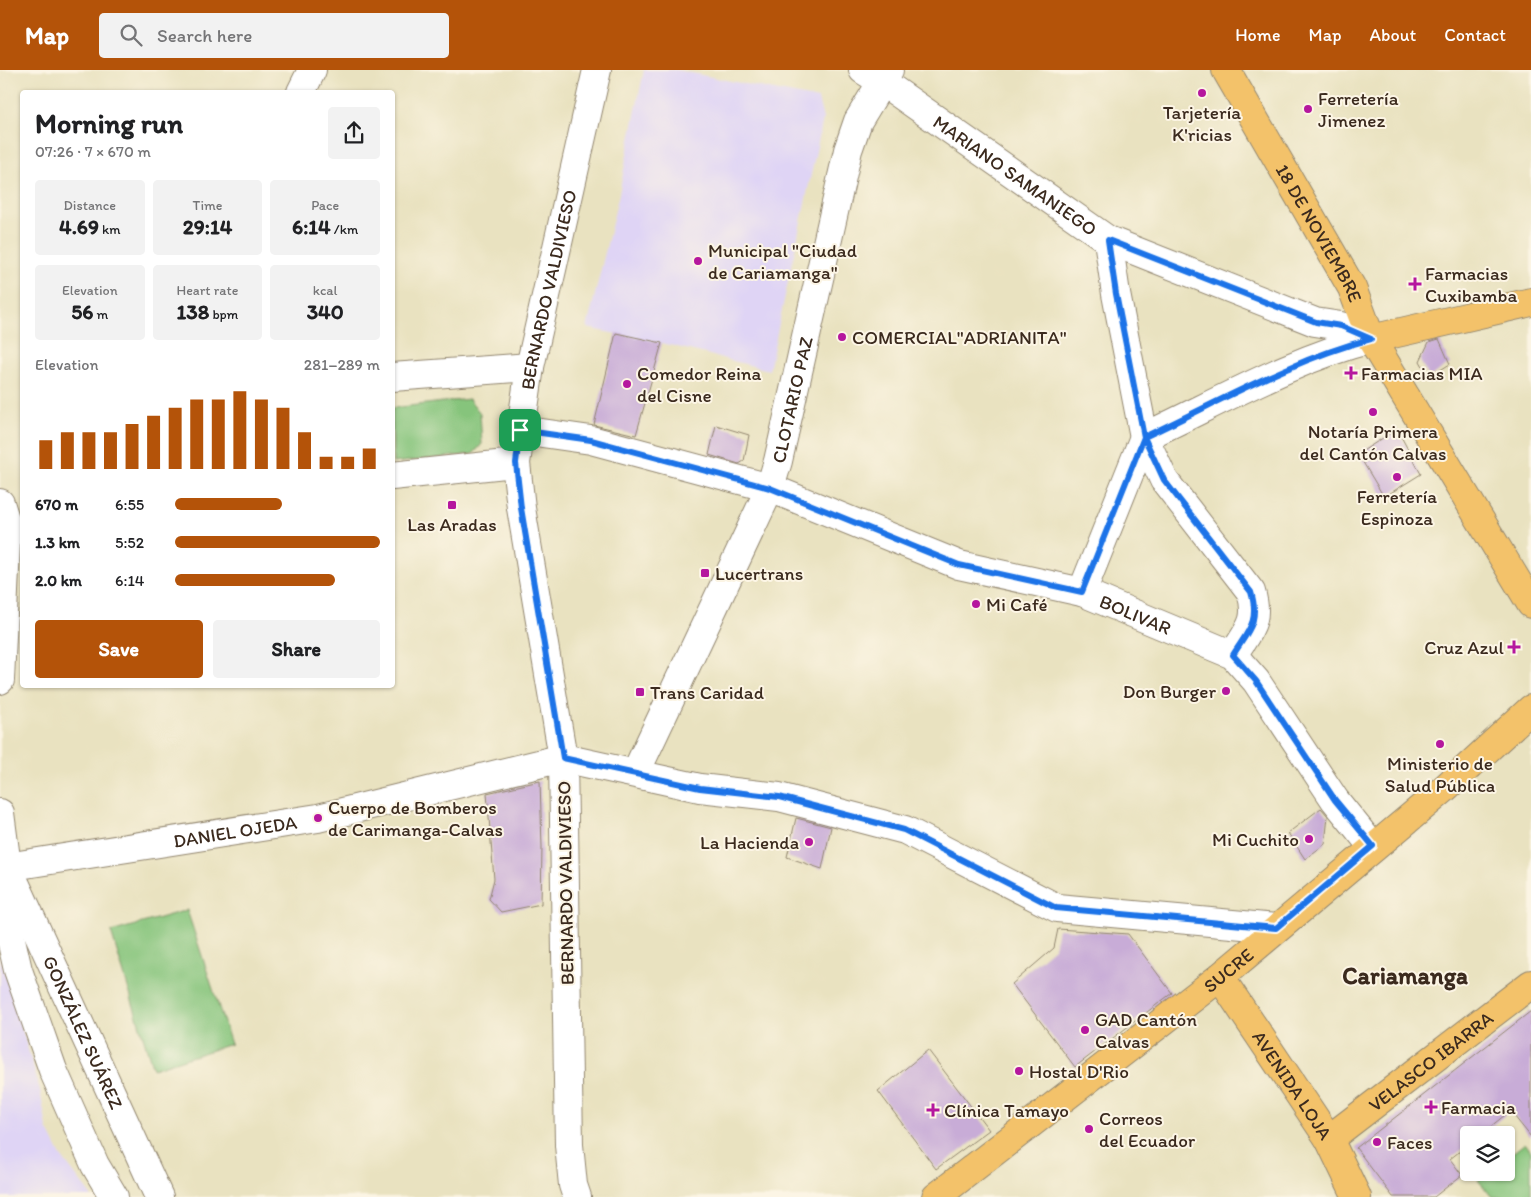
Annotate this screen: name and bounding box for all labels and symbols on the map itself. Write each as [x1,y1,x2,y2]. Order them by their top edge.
marker: Tarjetería K'ricias [1196,87,1208,99]
place label: Ferretería Jimenez [1318,87,1399,132]
place label: Tarjetería K'ricias [1163,101,1241,146]
marker: Ferretería Jimenez [1302,103,1314,115]
street label: MARIANO SAMANIEGO [929,110,1101,241]
street label: 18 DE NOVIEMBRE [1271,160,1367,306]
street label: BERNARDO VALDIVIESO [516,188,582,391]
place label: Municipal "Ciudad de Cariamanga" [708,239,858,284]
marker: Municipal "Ciudad de Cariamanga" [692,255,704,267]
place label: Farmacias Cuxibamba [1425,262,1517,307]
marker: Farmacias Cuxibamba [1409,278,1421,290]
place label: COMERCIAL"ADRIANITA" [852,326,1067,349]
marker: COMERCIAL"ADRIANITA" [836,331,848,343]
street label: CLOTARIO PAZ [767,334,818,465]
place label: Comedor Reina del Cisne [637,362,762,407]
place label: Farmacias MIA [1361,362,1483,385]
marker: Farmacias MIA [1345,367,1357,379]
marker: Comedor Reina del Cisne [621,378,633,390]
marker: Notaría Primera del Cantón Calvas [1367,406,1379,418]
pin [499,409,541,451]
place label: Notaría Primera del Cantón Calvas [1300,420,1446,465]
marker: Ferretería Espinoza [1391,471,1403,483]
place label: Ferretería Espinoza [1357,485,1437,530]
marker: Las Aradas [446,499,458,511]
place label: Las Aradas [407,513,497,536]
place label: Lucertrans [715,562,803,585]
marker: Lucertrans [699,567,711,579]
street label: BOLIVAR [1096,590,1175,640]
place label: Mi Café [986,593,1047,616]
marker: Mi Café [970,598,982,610]
place label: Cruz Azul [1424,636,1505,659]
marker: Cruz Azul [1508,641,1520,653]
place label: Don Burger [1123,680,1216,703]
place label: Trans Caridad [650,681,765,704]
marker: Don Burger [1220,685,1232,697]
marker: Trans Caridad [634,686,646,698]
marker: Ministerio de Salud Pública [1434,738,1446,750]
place label: Ministerio de Salud Pública [1385,752,1495,797]
street label: BERNARDO VALDIVIESO [552,781,579,985]
place label: Cuerpo de Bomberos de Carimanga-Calvas [328,796,503,841]
street label: DANIEL OJEDA [172,810,299,853]
marker: Cuerpo de Bomberos de Carimanga-Calvas [312,812,324,824]
place label: Mi Cuchito [1212,828,1299,851]
place label: La Hacienda [700,831,799,854]
marker: Mi Cuchito [1303,833,1315,845]
marker: La Hacienda [803,836,815,848]
street label: SUCRE [1199,943,1258,998]
street label: GONZÁLEZ SUÁREZ [38,952,128,1113]
district label: Cariamanga [1342,961,1468,991]
street label: VELASCO IBARRA [1364,1006,1498,1117]
place label: GAD Cantón Calvas [1095,1008,1197,1053]
marker: GAD Cantón Calvas [1079,1024,1091,1036]
street label: AVENIDA LOJA [1247,1026,1337,1144]
place label: Hostal D'Rio [1029,1060,1129,1083]
marker: Hostal D'Rio [1013,1065,1025,1077]
place label: Farmacia [1441,1096,1516,1119]
place label: Clínica Tamayo [944,1099,1069,1122]
marker: Farmacia [1425,1101,1437,1113]
marker: Clínica Tamayo [926,1103,940,1117]
place label: Correos del Ecuador [1099,1107,1196,1152]
marker: Correos del Ecuador [1083,1123,1095,1135]
place label: Faces [1387,1131,1432,1154]
marker: Faces [1371,1136,1383,1148]

